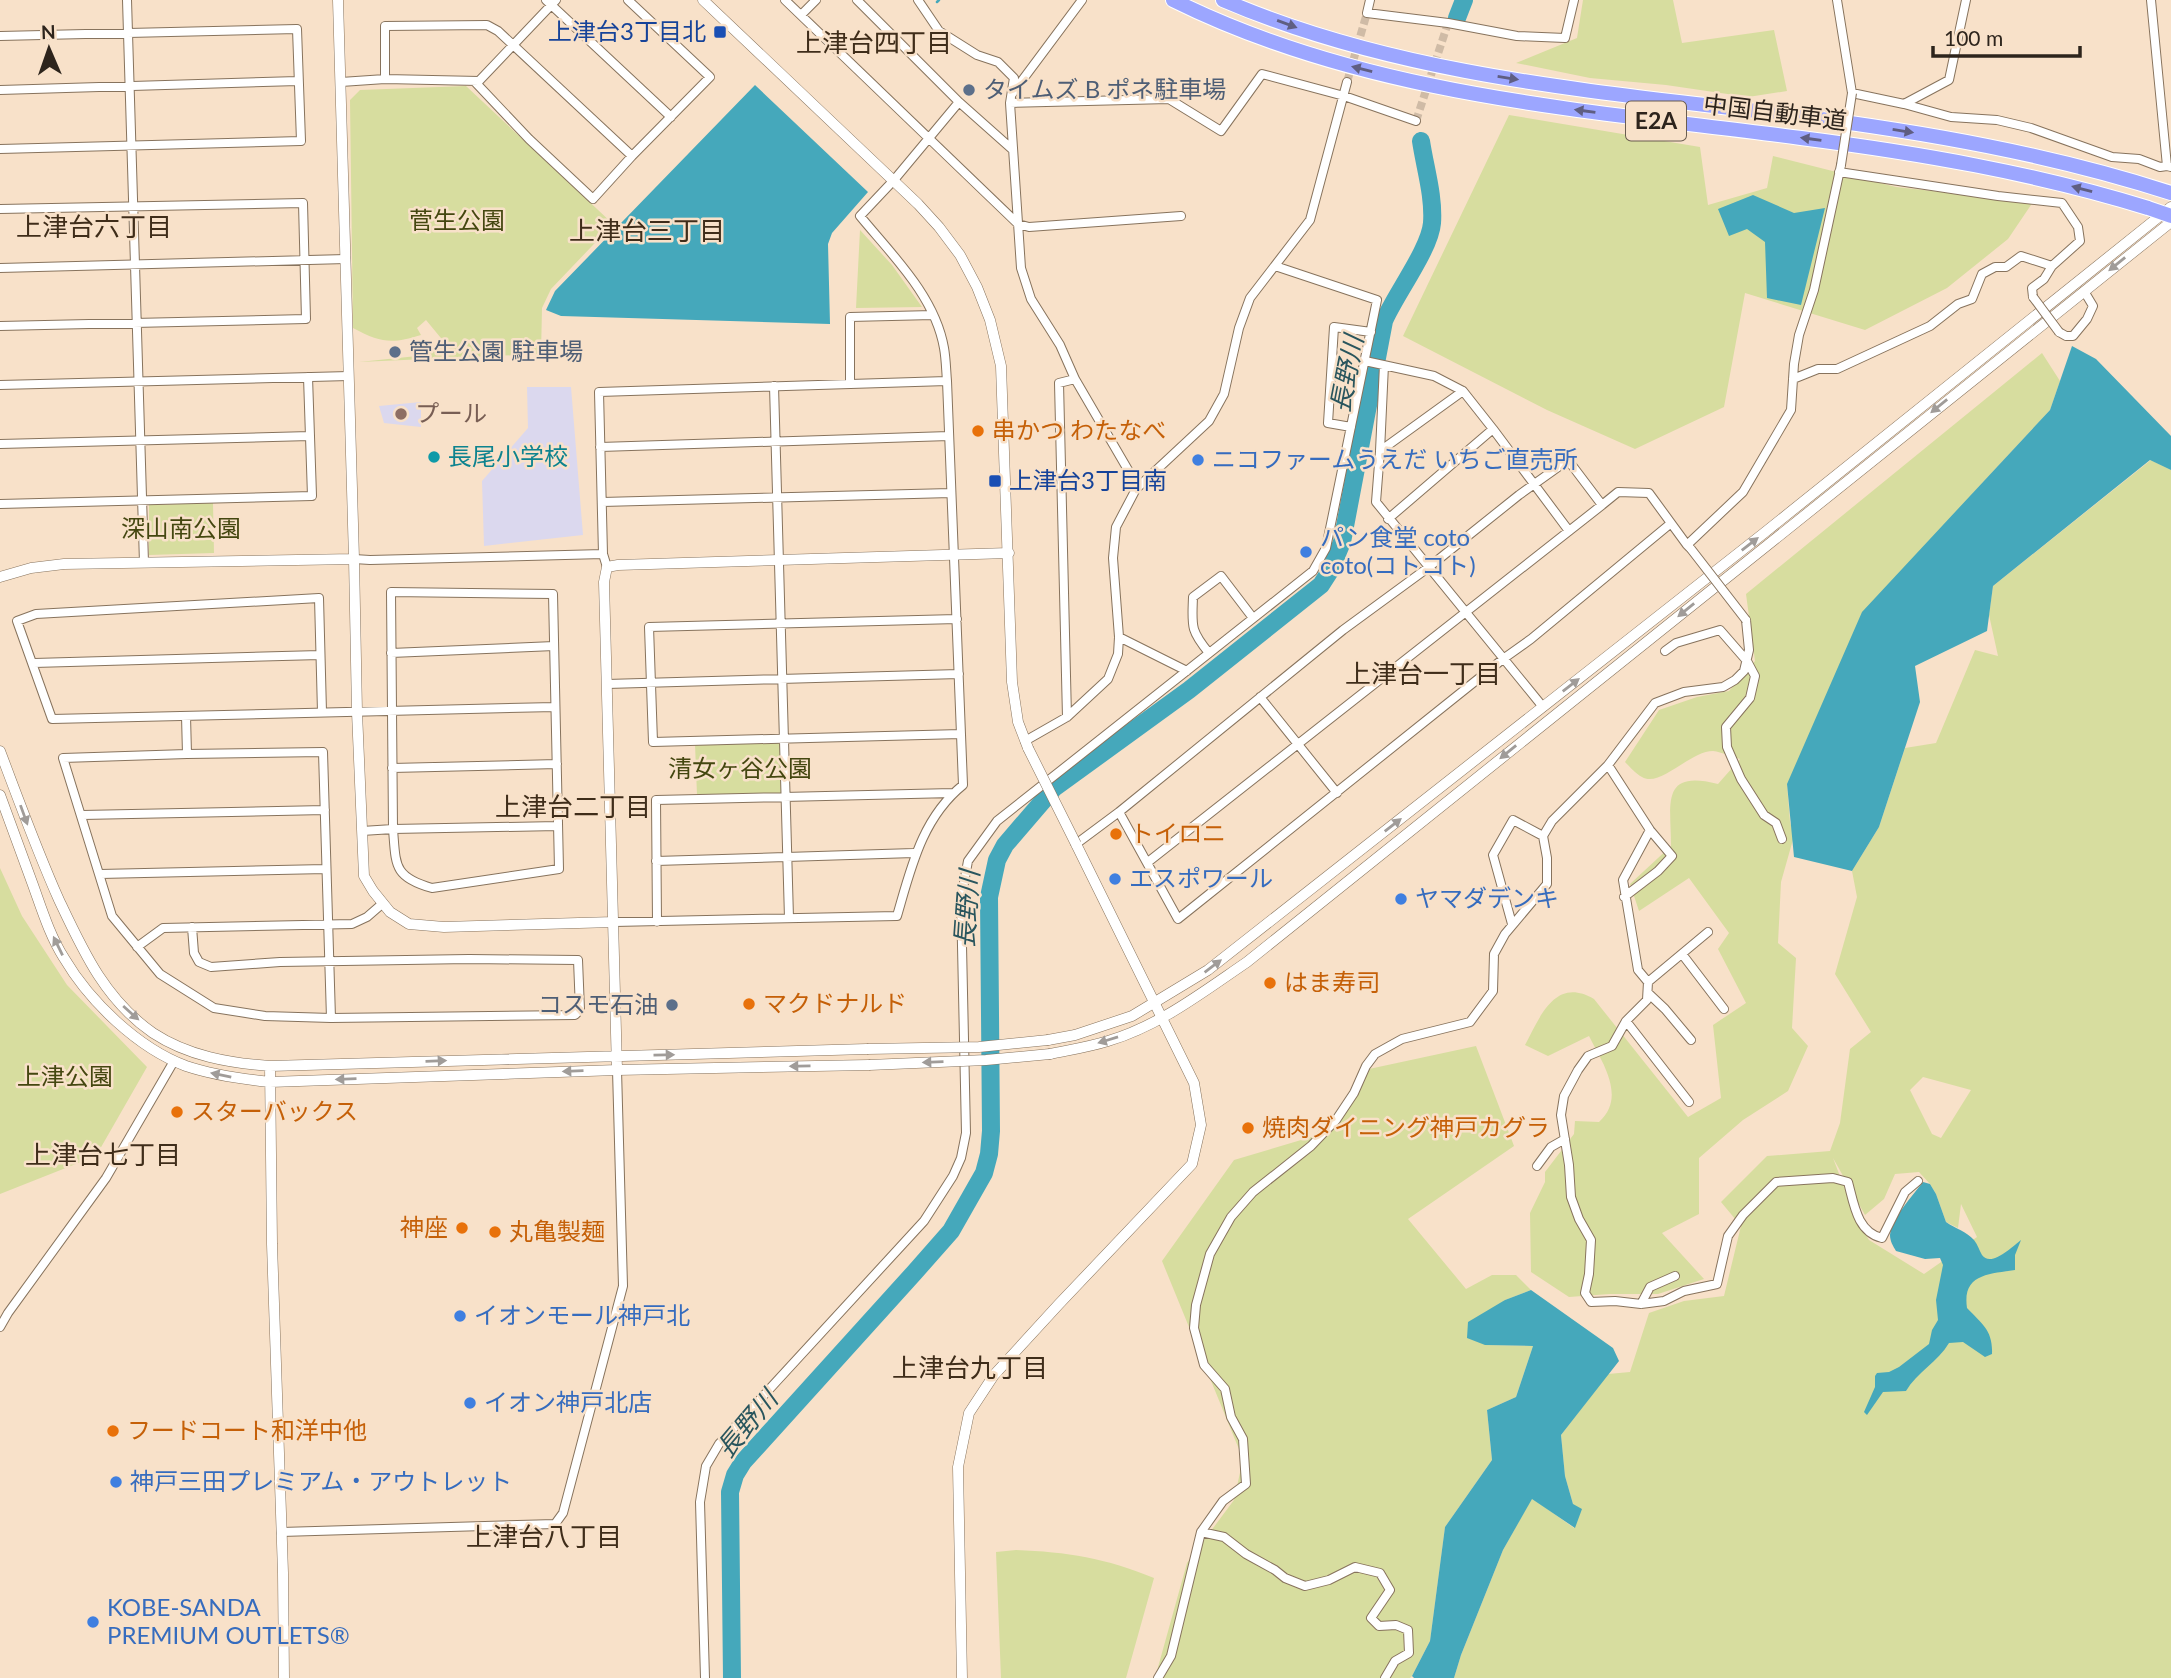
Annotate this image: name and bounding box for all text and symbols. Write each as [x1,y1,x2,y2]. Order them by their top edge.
north arrow [14,14,84,84]
scale bar [1933,14,2080,58]
place label: 上津台3丁目北 [548,16,706,45]
one-way arrow [1277,19,1298,30]
text: N [41,20,56,43]
marker: 上津台3丁目北 [712,24,728,40]
text: 100 m [1944,25,2003,50]
district label: 上津台四丁目 [796,26,952,58]
one-way arrow [1350,63,1372,74]
one-way arrow [1497,73,1519,84]
place label: タイムズ B ポネ駐車場 [983,74,1226,103]
marker: タイムズ B ポネ駐車場 [961,82,977,98]
street label: 中国自動車道 [1702,88,1848,135]
road number: E2A [1626,102,1686,140]
one-way arrow [1574,106,1596,117]
one-way arrow [1893,126,1915,137]
one-way arrow [1799,134,1821,145]
one-way arrow [2071,184,2092,194]
park label: 菅生公園 [409,205,505,234]
district label: 上津台六丁目 [16,210,172,242]
district label: 上津台三丁目 [569,214,725,246]
one-way arrow [2108,257,2126,271]
water label: 長野川 [1323,330,1370,415]
place label: 管生公園 駐車場 [409,336,583,365]
marker: 管生公園 駐車場 [387,344,403,360]
place label: プール [415,398,487,427]
one-way arrow [1931,399,1949,414]
marker: プール [393,406,409,422]
place label: 串かつ わたなべ [992,415,1166,444]
marker: 串かつ わたなべ [970,423,986,439]
place label: 長尾小学校 [448,441,568,470]
place label: ニコファームうえだ いちご直売所 [1212,444,1577,473]
marker: 長尾小学校 [426,449,442,465]
marker: ニコファームうえだ いちご直売所 [1190,452,1206,468]
place label: 上津台3丁目南 [1009,465,1167,494]
marker: 上津台3丁目南 [987,473,1003,489]
park label: 深山南公園 [121,513,241,542]
place label: パン食堂 coto coto(コトコト) [1320,522,1476,579]
one-way arrow [1741,537,1759,552]
marker: パン食堂 coto coto(コトコト) [1298,544,1314,560]
one-way arrow [1677,602,1694,617]
district label: 上津台一丁目 [1345,657,1501,689]
one-way arrow [1562,677,1580,692]
one-way arrow [1499,745,1517,759]
park label: 清女ヶ谷公園 [668,753,812,782]
district label: 上津台二丁目 [495,790,651,822]
one-way arrow [19,805,30,826]
place label: トイロニ [1130,818,1226,847]
one-way arrow [1383,818,1401,833]
marker: トイロニ [1108,826,1124,842]
place label: エスポワール [1129,863,1273,892]
water label: 長野川 [947,866,985,949]
marker: エスポワール [1107,871,1123,887]
place label: ヤマダデンキ [1415,883,1559,912]
marker: ヤマダデンキ [1393,891,1409,907]
one-way arrow [52,936,63,956]
one-way arrow [1204,958,1222,973]
place label: はま寿司 [1284,967,1380,996]
marker: はま寿司 [1262,975,1278,991]
place label: マクドナルド [763,988,907,1017]
place label: コスモ石油 [538,989,658,1018]
marker: マクドナルド [741,996,757,1012]
marker: コスモ石油 [664,997,680,1013]
one-way arrow [122,1005,140,1021]
one-way arrow [1097,1035,1118,1046]
one-way arrow [653,1049,675,1060]
one-way arrow [425,1056,447,1067]
one-way arrow [922,1057,944,1068]
one-way arrow [789,1060,811,1072]
park label: 上津公園 [17,1061,113,1090]
one-way arrow [562,1066,584,1077]
one-way arrow [210,1069,232,1080]
one-way arrow [334,1074,356,1085]
place label: スターバックス [191,1096,358,1125]
marker: スターバックス [169,1104,185,1120]
place label: 焼肉ダイニング神戸カグラ [1262,1112,1550,1141]
marker: 焼肉ダイニング神戸カグラ [1240,1120,1256,1136]
district label: 上津台七丁目 [25,1138,181,1170]
place label: 神座 [400,1212,448,1241]
place label: 丸亀製麺 [509,1216,605,1245]
marker: 神座 [454,1220,470,1236]
marker: 丸亀製麺 [487,1224,503,1240]
place label: イオンモール神戸北 [474,1300,690,1329]
marker: イオンモール神戸北 [452,1308,468,1324]
district label: 上津台九丁目 [892,1351,1048,1383]
water label: 長野川 [709,1381,785,1464]
place label: イオン神戸北店 [484,1387,652,1416]
marker: イオン神戸北店 [462,1395,478,1411]
place label: フードコート和洋中他 [127,1415,367,1444]
marker: フードコート和洋中他 [105,1423,121,1439]
place label: 神戸三田プレミアム・アウトレット [130,1466,512,1495]
marker: 神戸三田プレミアム・アウトレット [108,1474,124,1490]
district label: 上津台八丁目 [466,1520,622,1552]
place label: KOBE-SANDA PREMIUM OUTLETS® [107,1592,350,1649]
marker: KOBE-SANDA PREMIUM OUTLETS® [85,1614,101,1630]

